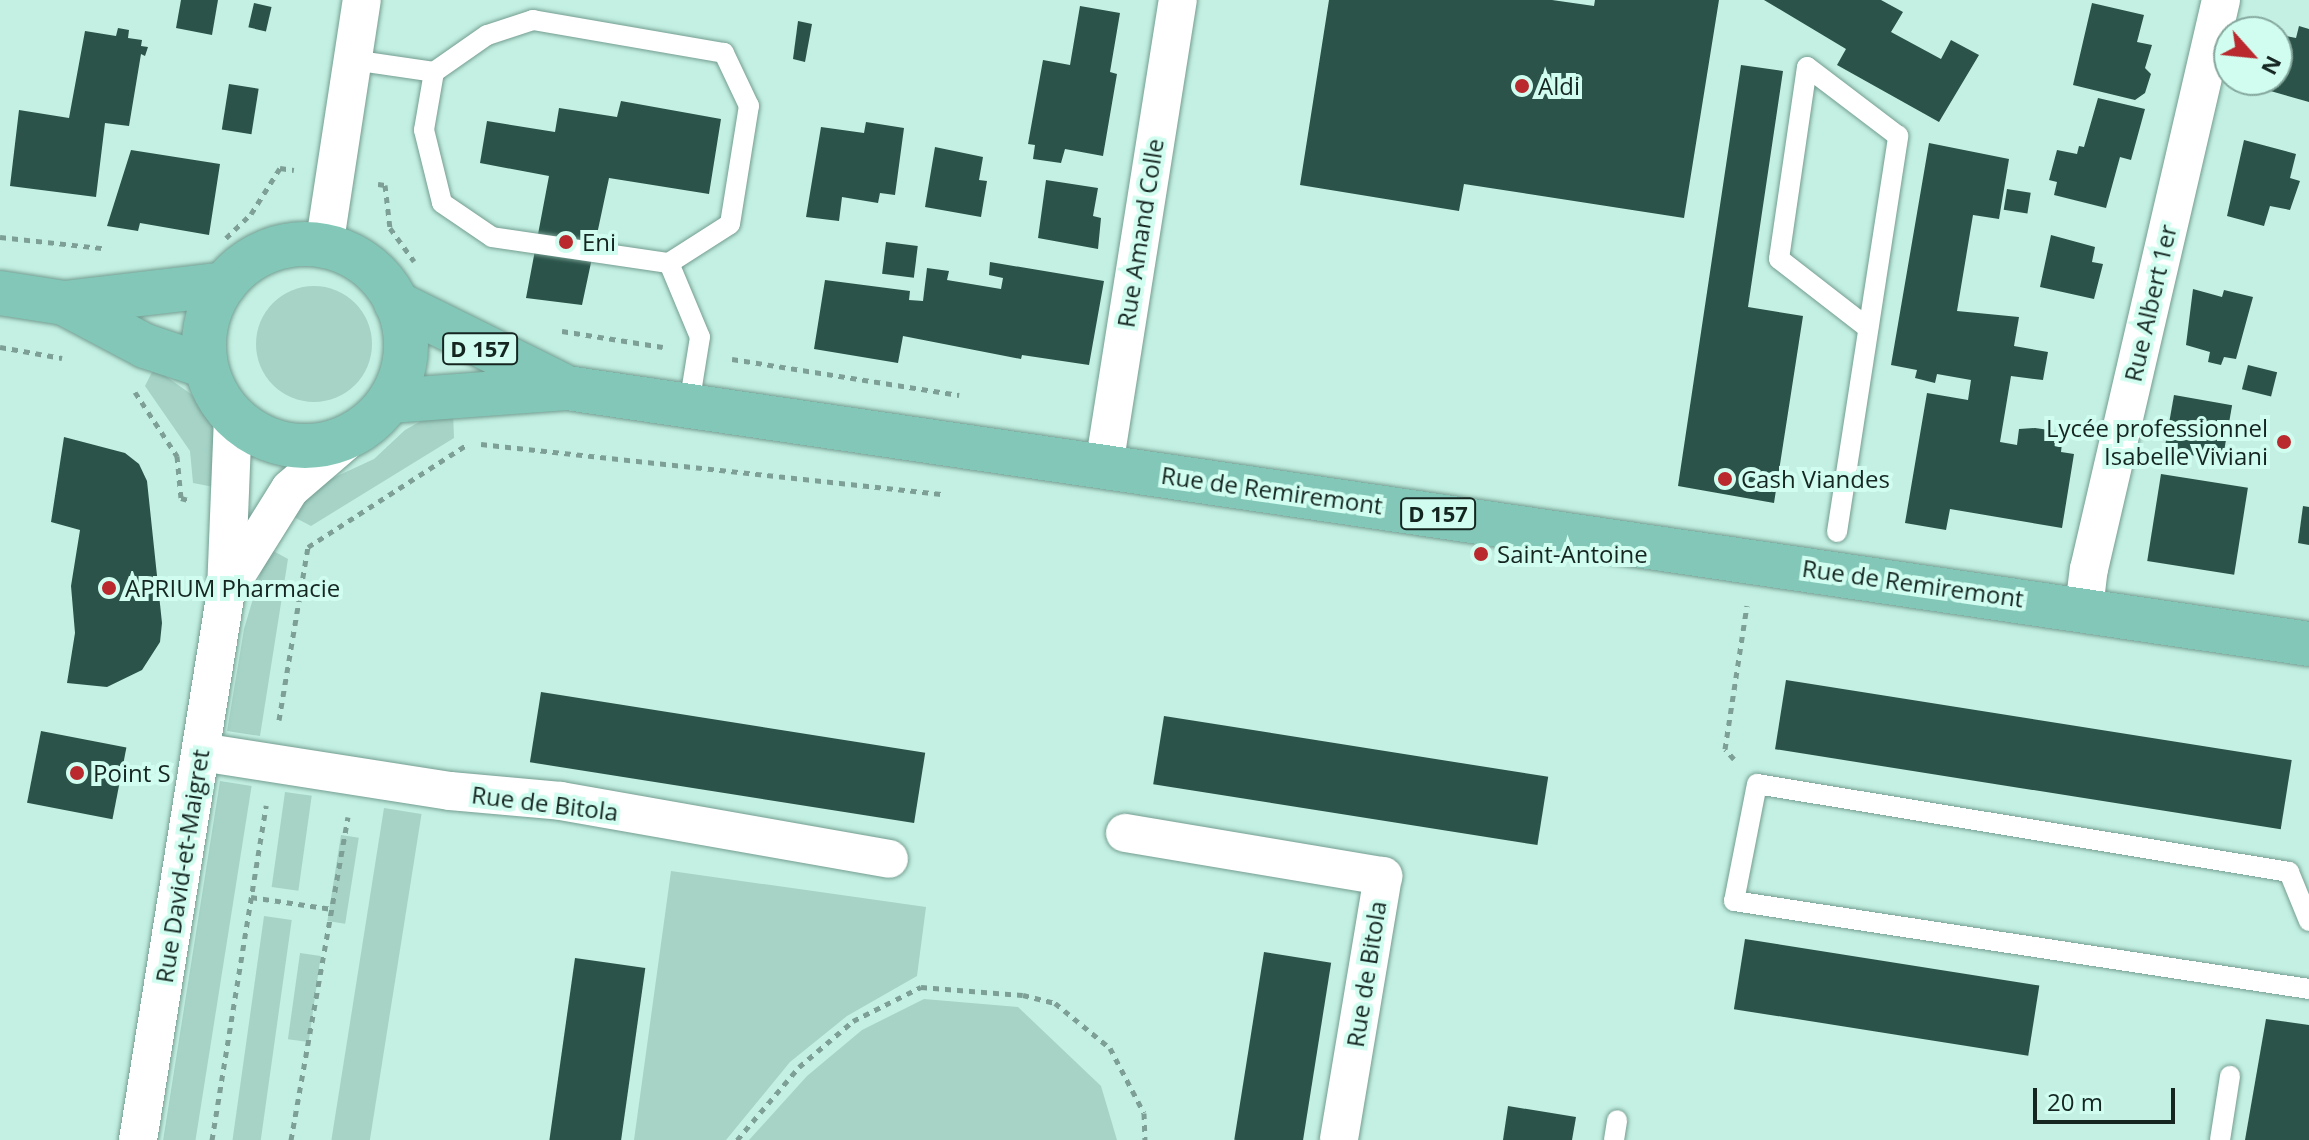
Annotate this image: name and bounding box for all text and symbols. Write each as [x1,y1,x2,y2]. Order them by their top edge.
north arrow [2213,16,2293,96]
text: N [2255,51,2290,81]
place label: Aldi [1538,72,1580,100]
marker: Aldi [1513,77,1531,95]
street label: Rue Amand Colle [1111,137,1169,329]
street label: Rue Albert 1er [2118,222,2182,384]
place label: Eni [582,228,616,256]
marker: Eni [557,233,575,251]
road number: D 157 [442,331,518,367]
place label: Lycée professionnel Isabelle Viviani [2046,414,2268,470]
marker: Lycée professionnel Isabelle Viviani [2275,433,2293,451]
street label: Rue de Remiremont [1159,460,1385,520]
place label: Cash Viandes [1741,465,1890,493]
marker: Cash Viandes [1716,470,1734,488]
road number: D 157 [1400,496,1476,532]
place label: Saint-Antoine [1497,540,1648,568]
marker: Saint-Antoine [1472,545,1490,563]
street label: Rue de Remiremont [1800,553,2026,613]
place label: APRIUM Pharmacie [125,574,340,602]
marker: APRIUM Pharmacie [100,579,118,597]
street label: Rue David-et-Maigret [149,747,215,985]
place label: Point S [93,759,171,787]
marker: Point S [68,764,86,782]
street label: Rue de Bitola [470,780,620,826]
street label: Rue de Bitola [1340,899,1392,1049]
scale bar [2037,1072,2179,1122]
text: 20 m [2047,1085,2103,1118]

